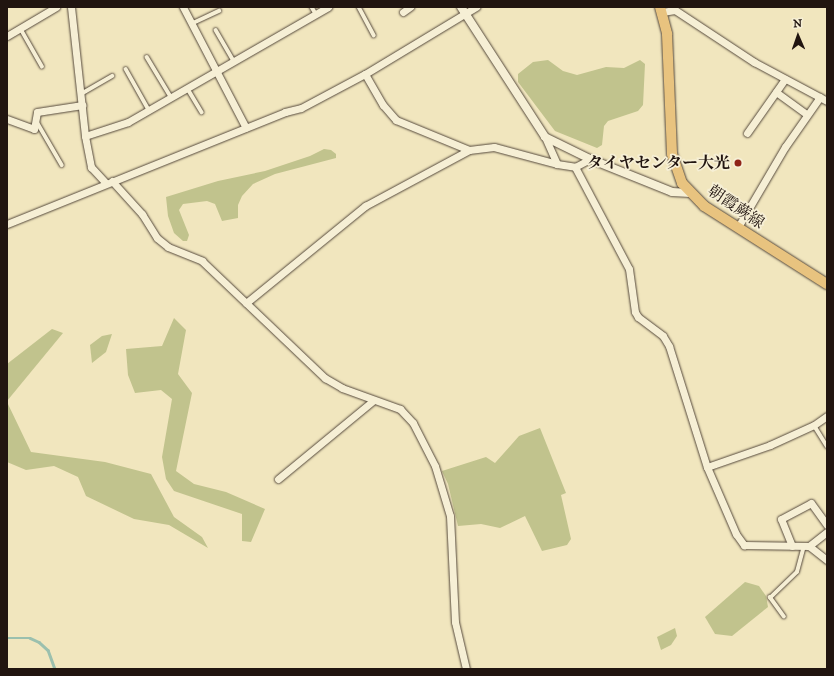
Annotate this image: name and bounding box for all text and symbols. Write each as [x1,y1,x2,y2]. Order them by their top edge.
north arrow [778,16,818,56]
text: N [793,17,802,31]
place label: タイヤセンター大光 [586,153,730,173]
marker: タイヤセンター大光 [733,158,743,168]
street label: 朝霞蕨線 [704,181,768,233]

